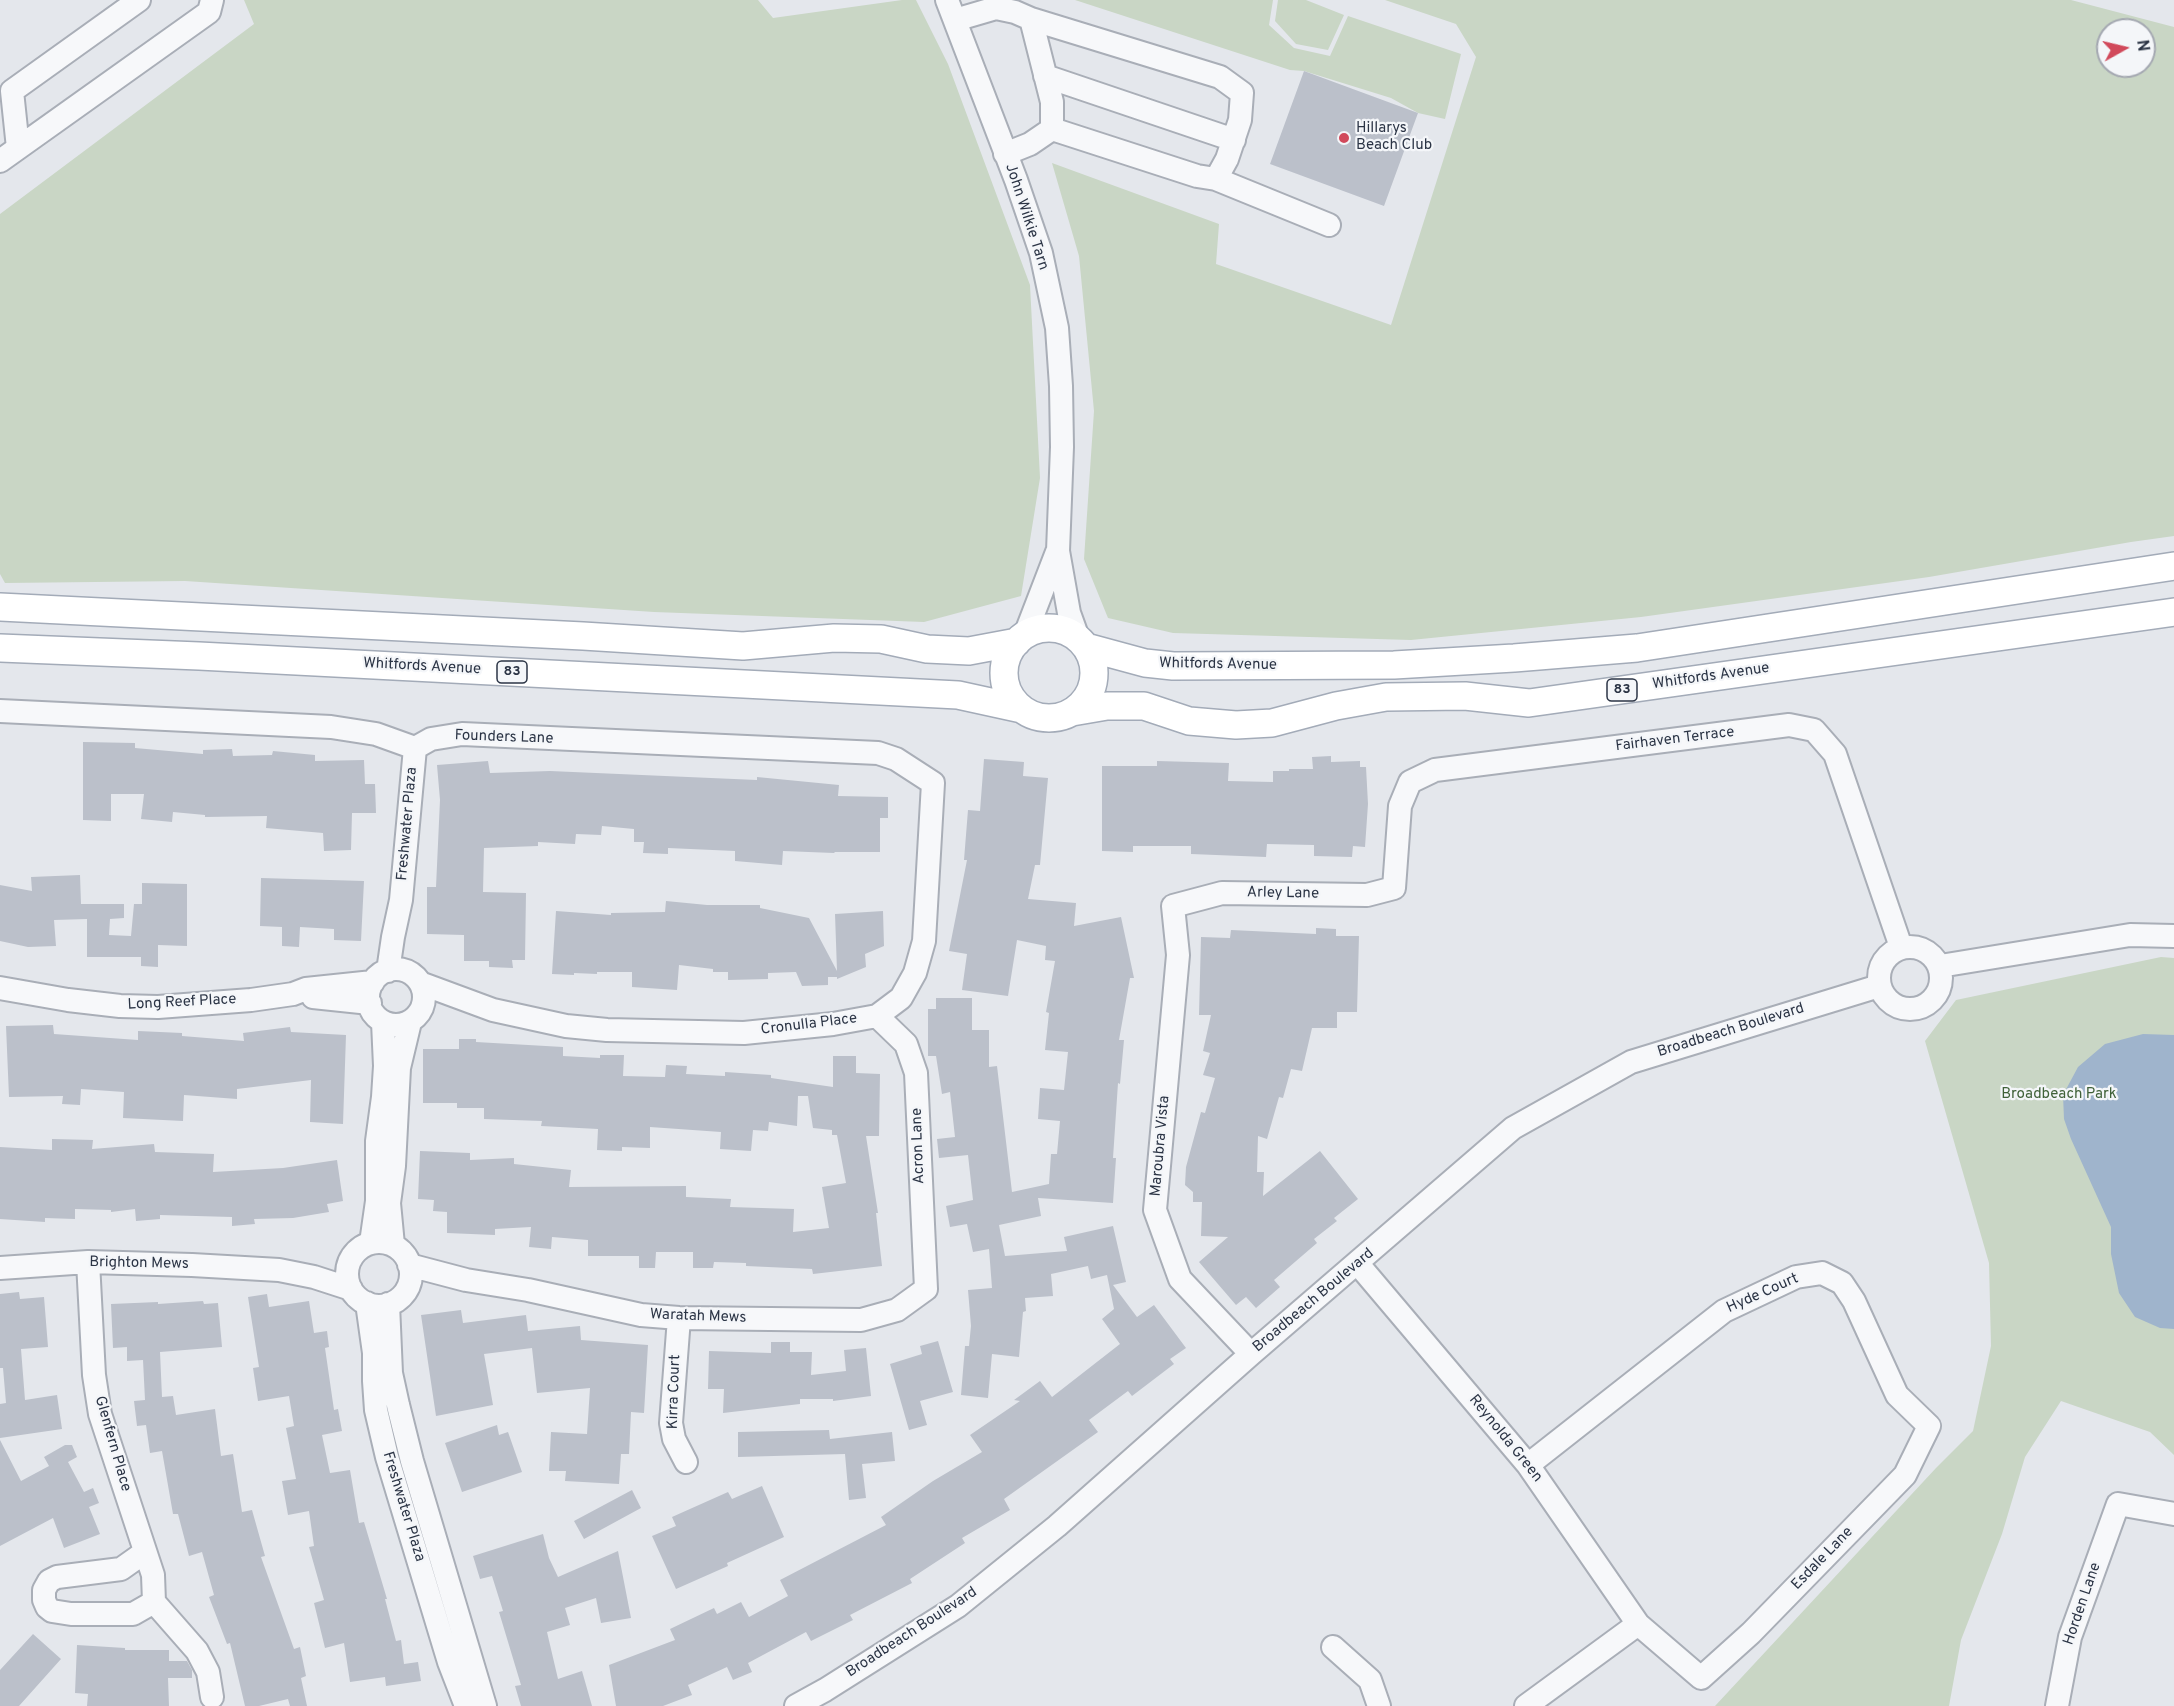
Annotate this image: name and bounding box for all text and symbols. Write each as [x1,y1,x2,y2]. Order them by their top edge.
north arrow [2096,18,2156,78]
text: N [2131,39,2153,53]
place label: Hillarys Beach Club [1356,120,1432,155]
marker: Hillarys Beach Club [1337,131,1351,145]
street label: John Wilkie Tarn [1000,161,1052,273]
street label: Whitfords Avenue [363,655,481,679]
street label: Whitfords Avenue [1159,655,1277,675]
street label: Whitfords Avenue [1651,660,1771,694]
road number: 83 [497,661,527,683]
road number: 83 [1607,679,1637,701]
street label: Fairhaven Terrace [1615,724,1735,756]
street label: Founders Lane [454,727,554,749]
street label: Freshwater Plaza [394,766,422,882]
street label: Arley Lane [1247,884,1319,904]
street label: Long Reef Place [127,991,237,1015]
street label: Broadbeach Boulevard [1655,1000,1807,1062]
street label: Cronulla Place [760,1010,858,1040]
park label: Broadbeach Park [2001,1086,2117,1104]
street label: Maroubra Vista [1148,1095,1174,1197]
street label: Acron Lane [909,1107,929,1185]
street label: Broadbeach Boulevard [1250,1245,1378,1357]
street label: Brighton Mews [89,1254,189,1274]
street label: Hyde Court [1724,1270,1802,1318]
street label: Waratah Mews [649,1306,747,1328]
street label: Kirra Court [665,1354,685,1430]
street label: Reynolda Green [1464,1392,1546,1486]
street label: Glenfern Place [90,1394,134,1494]
street label: Freshwater Plaza [378,1450,428,1564]
street label: Esdale Lane [1789,1524,1857,1594]
street label: Horden Lane [2060,1560,2106,1648]
street label: Broadbeach Boulevard [843,1584,981,1682]

